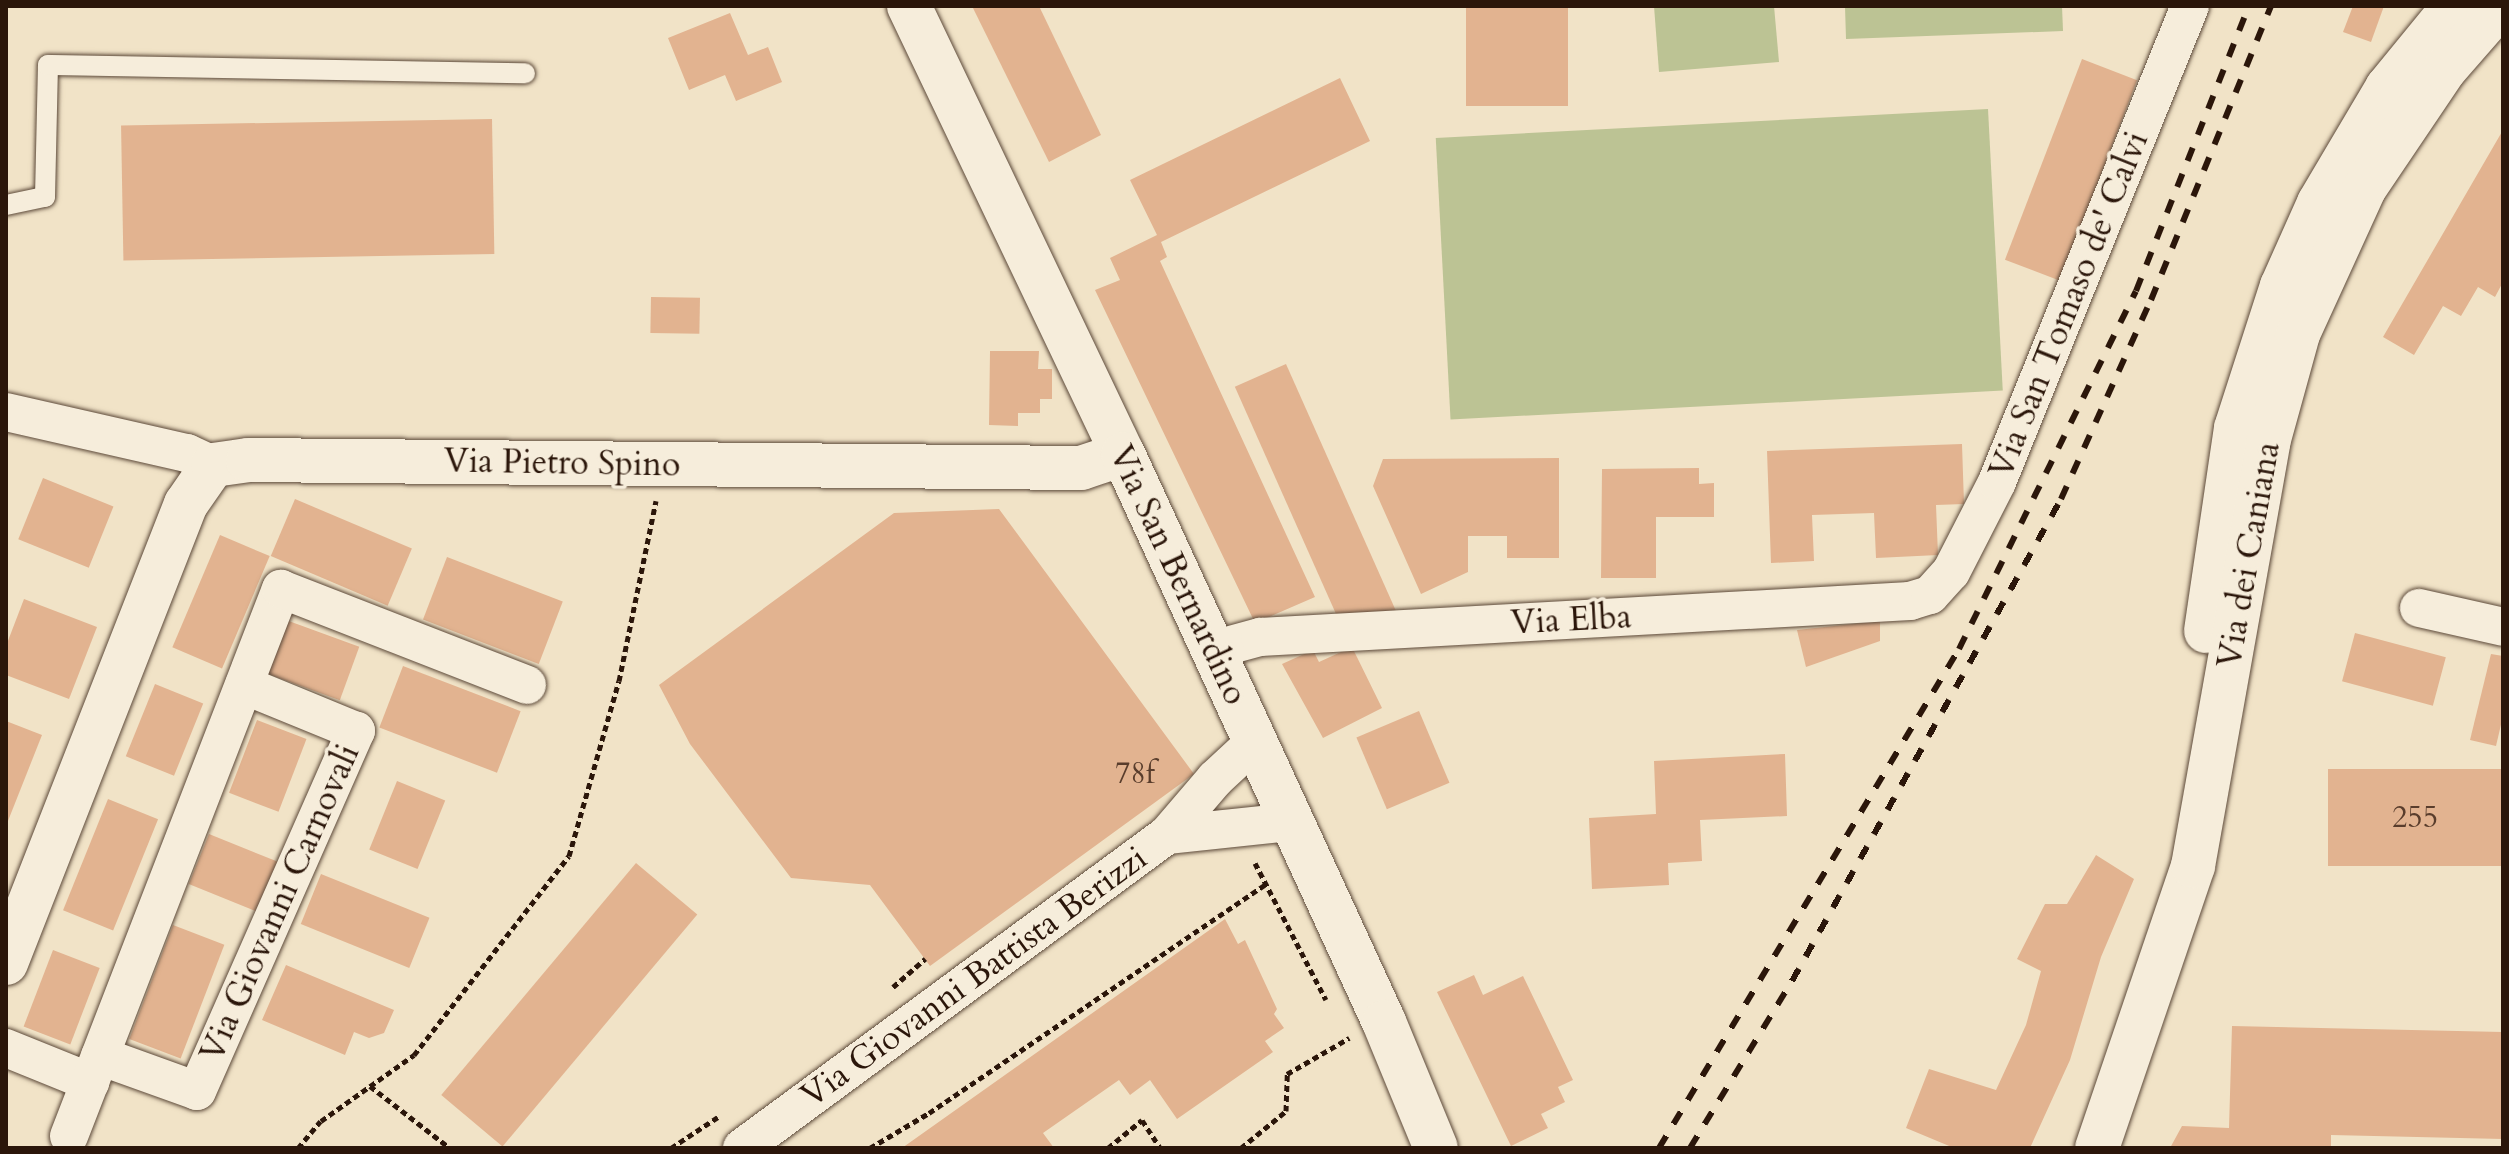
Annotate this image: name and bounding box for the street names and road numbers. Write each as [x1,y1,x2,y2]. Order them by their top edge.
street label: Via San Tomaso de' Calvi [1981,126,2157,484]
street label: Via San Bernardino [1100,439,1256,711]
street label: Via dei Caniana [2209,439,2289,671]
street label: Via Pietro Spino [443,441,681,485]
street label: Via Elba [1510,596,1632,644]
street label: Via Giovanni Carnovali [192,738,368,1068]
street label: Via Giovanni Battista Berizzi [793,838,1155,1116]

